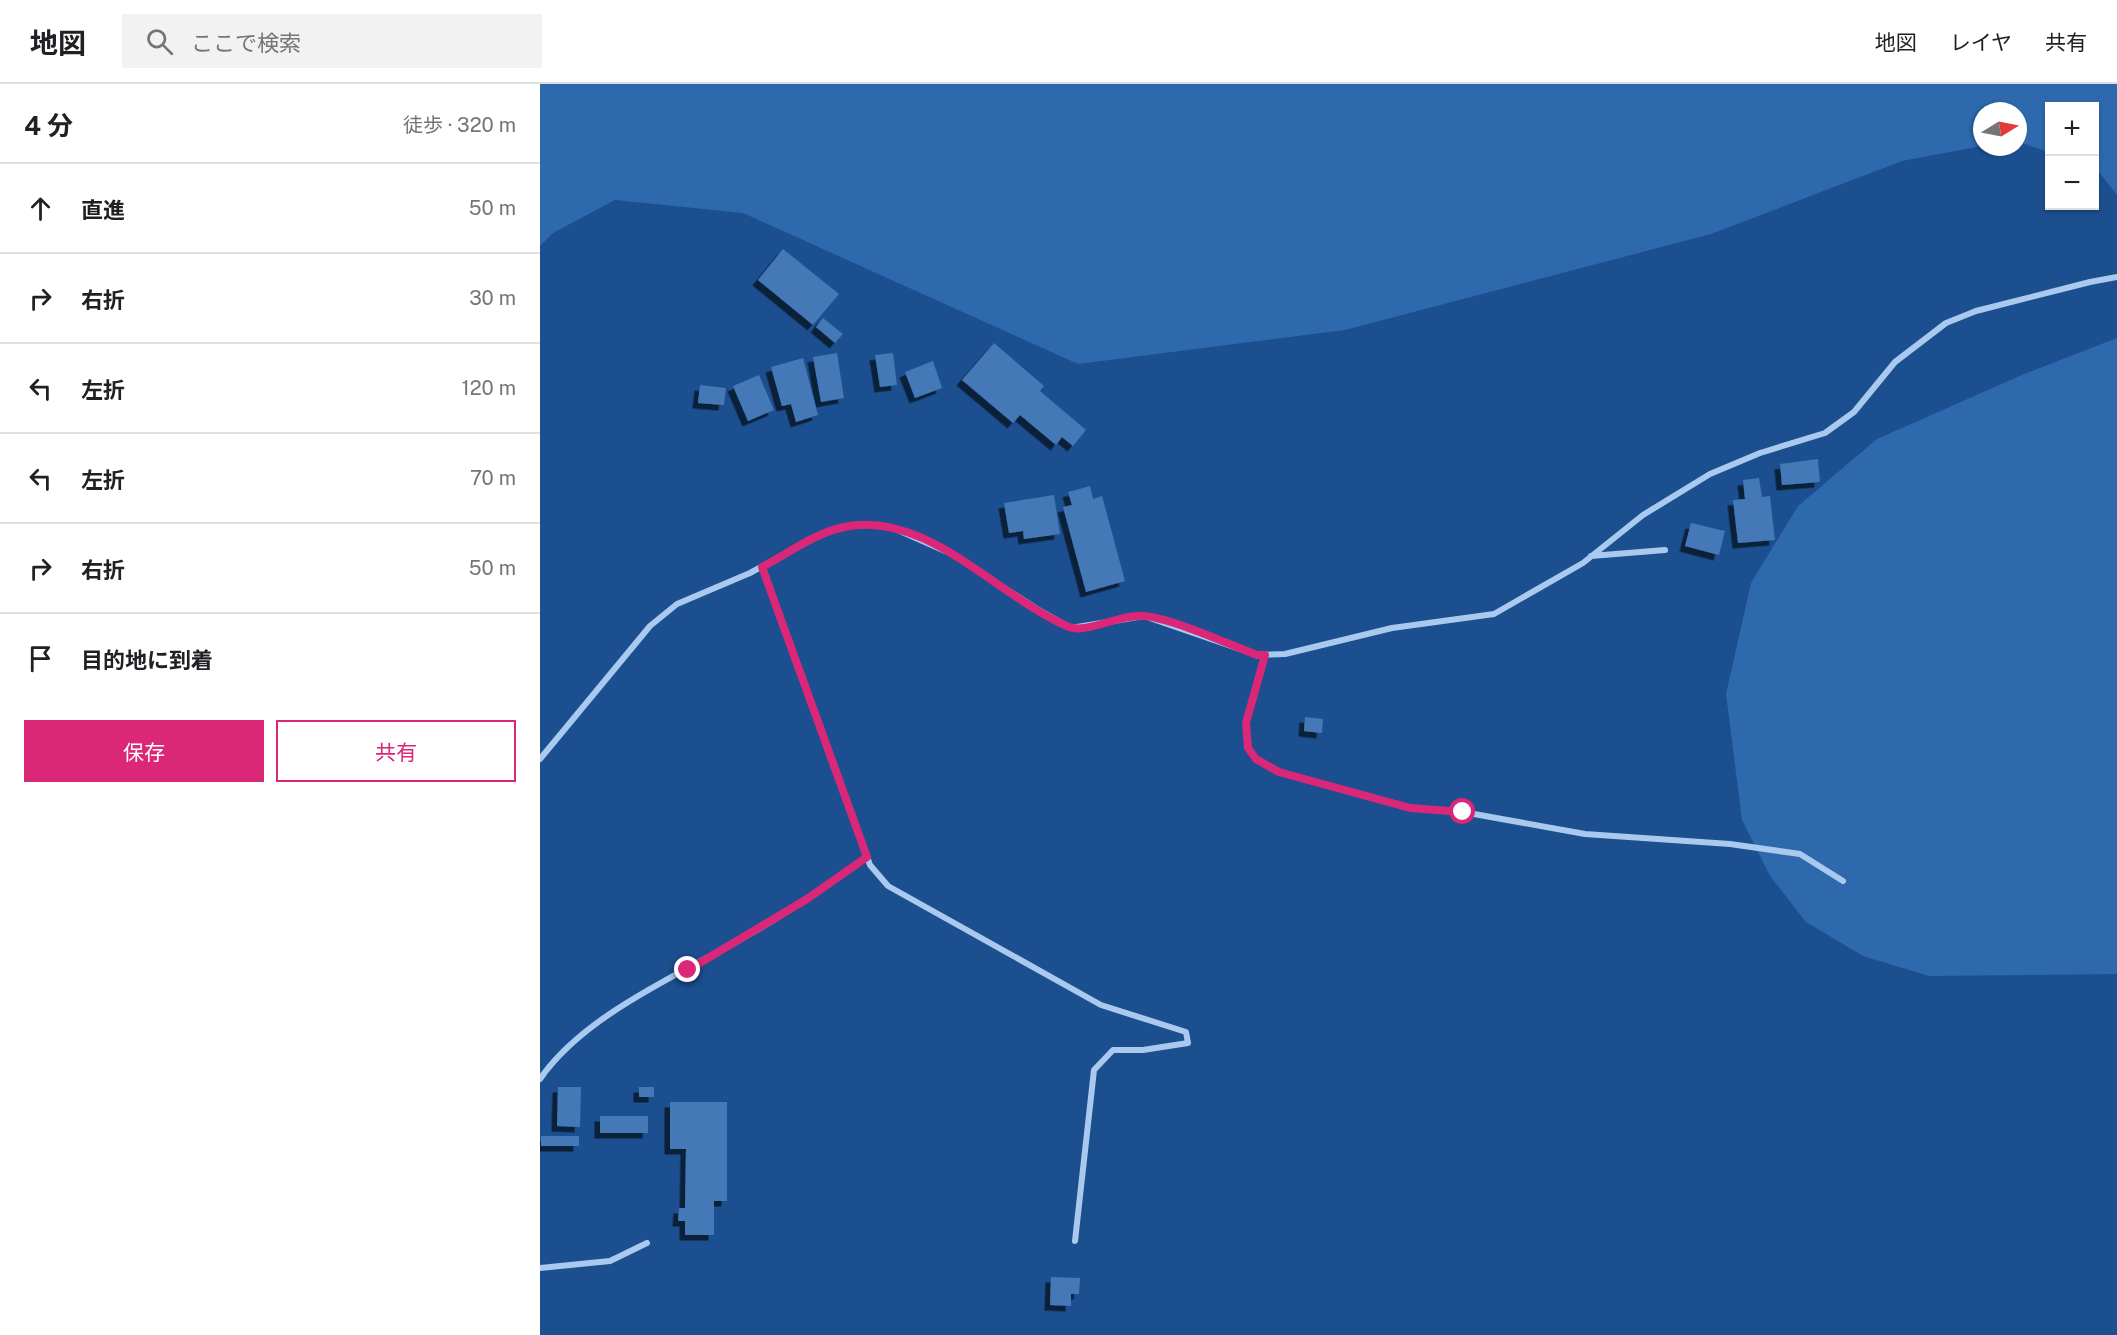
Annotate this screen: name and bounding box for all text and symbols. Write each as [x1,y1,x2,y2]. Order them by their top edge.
search box [122,14,542,68]
icon: search [143,25,176,58]
text: 地図 [30,26,86,59]
text: ここで検索 [191,30,301,56]
text: 地図 [1875,30,1917,55]
text: レイヤ [1950,30,2012,55]
text: 共有 [2045,30,2087,55]
north arrow [1973,102,2027,156]
map controls [2045,102,2099,210]
button: + [2045,102,2099,156]
text: 4 分 [24,110,73,141]
text: 徒歩 · 320 m [403,113,516,137]
button: − [2045,156,2099,210]
icon: ahead [24,192,57,225]
text: 50 m [469,196,516,220]
text: 直進 [81,197,125,223]
icon: right [24,282,57,315]
text: 30 m [469,286,516,310]
text: 右折 [81,287,125,313]
icon: left [24,372,57,405]
text: 120 m [462,376,516,400]
text: 左折 [81,377,125,403]
icon: left [24,462,57,495]
text: 70 m [470,466,516,490]
text: 左折 [81,467,125,493]
icon: right [24,552,57,585]
text: 50 m [469,556,516,580]
text: 右折 [81,557,125,583]
icon: arrive [24,642,57,675]
text: 目的地に到着 [81,647,213,673]
button: 保存 [24,720,264,782]
button: 共有 [276,720,516,782]
route start [1449,798,1475,824]
route end [674,956,700,982]

